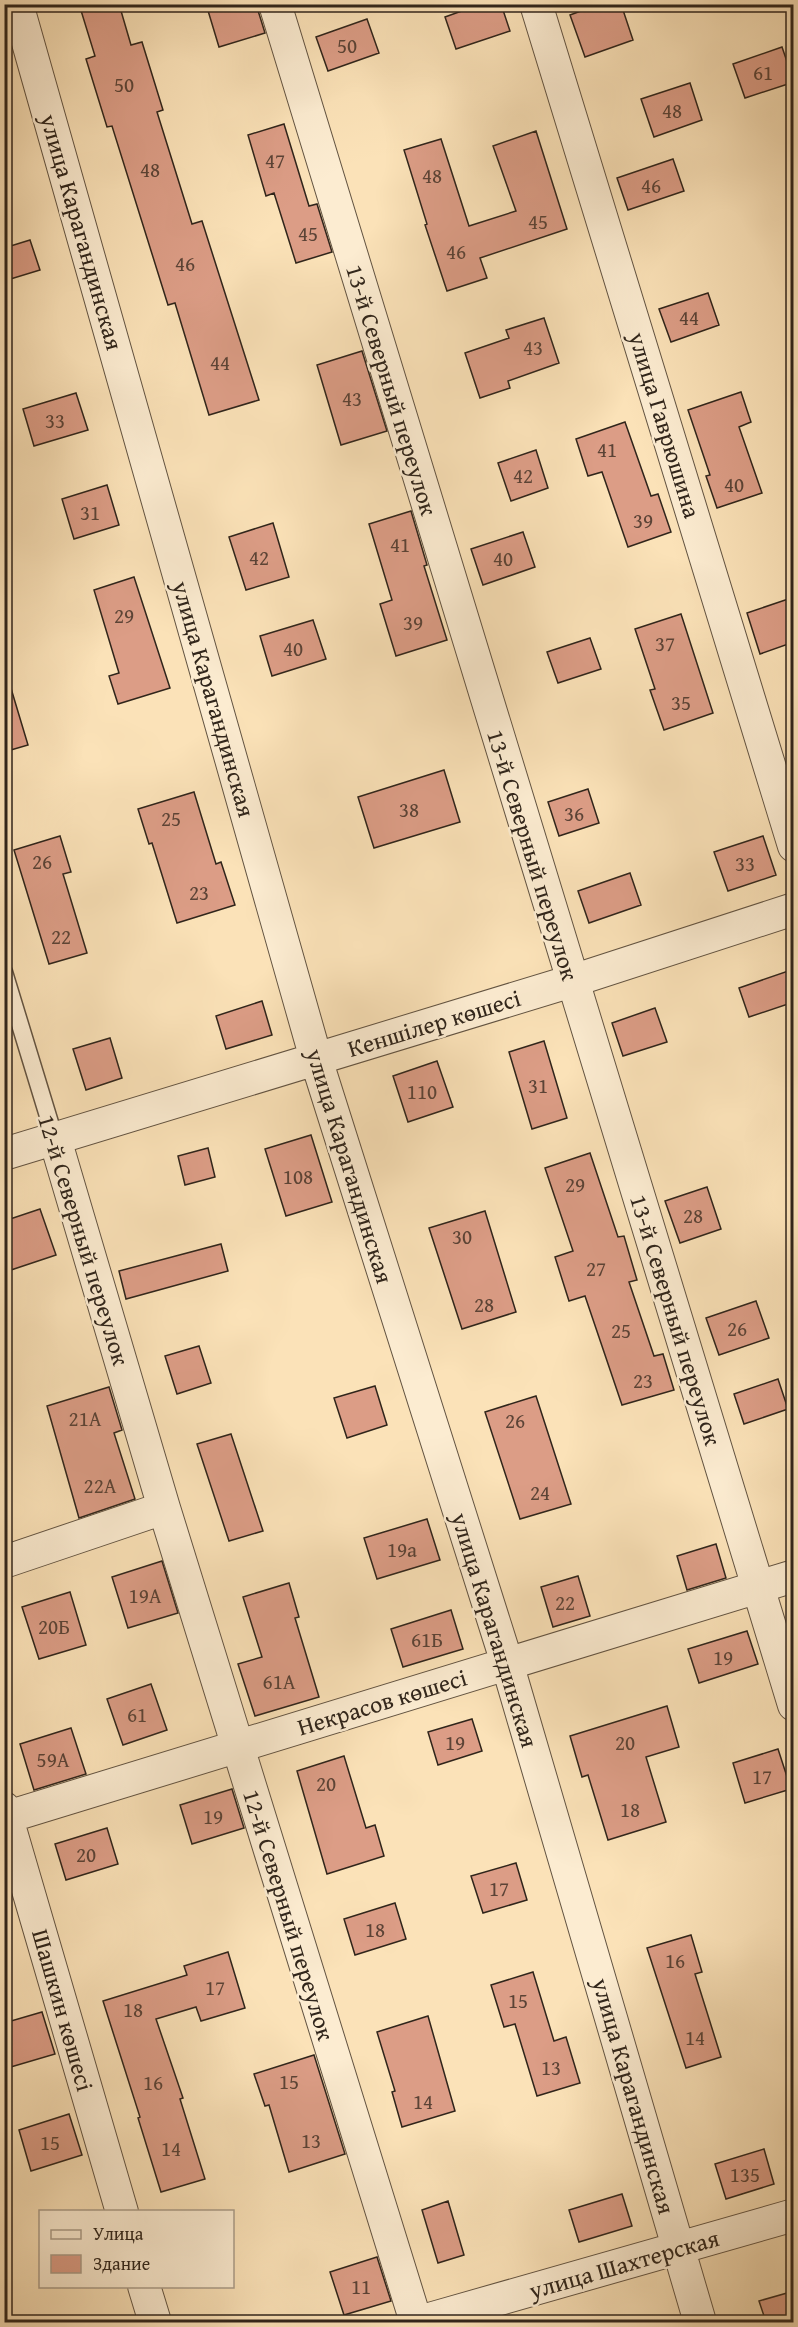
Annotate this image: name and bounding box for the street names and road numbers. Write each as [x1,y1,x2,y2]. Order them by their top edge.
street label: улица Карагандинская [31,109,132,354]
street label: 13-й Северный переулок [337,260,447,520]
street label: улица Гаврюшина [620,327,710,523]
street label: улица Карагандинская [163,576,264,821]
street label: 13-й Северный переулок [478,725,588,985]
street label: Кеншілер көшесі [343,980,525,1066]
street label: улица Карагандинская [297,1043,402,1288]
street label: 12-й Северный переулок [29,1110,139,1370]
street label: 13-й Северный переулок [621,1190,731,1450]
street label: улица Карагандинская [442,1507,547,1752]
street label: Некрасов көшесі [293,1660,471,1744]
street label: 12-й Северный переулок [234,1785,344,2045]
street label: Шашкин көшесі [23,1925,103,2095]
street label: улица Карагандинская [583,1973,684,2218]
street label: улица Шахтерская [524,2220,723,2308]

